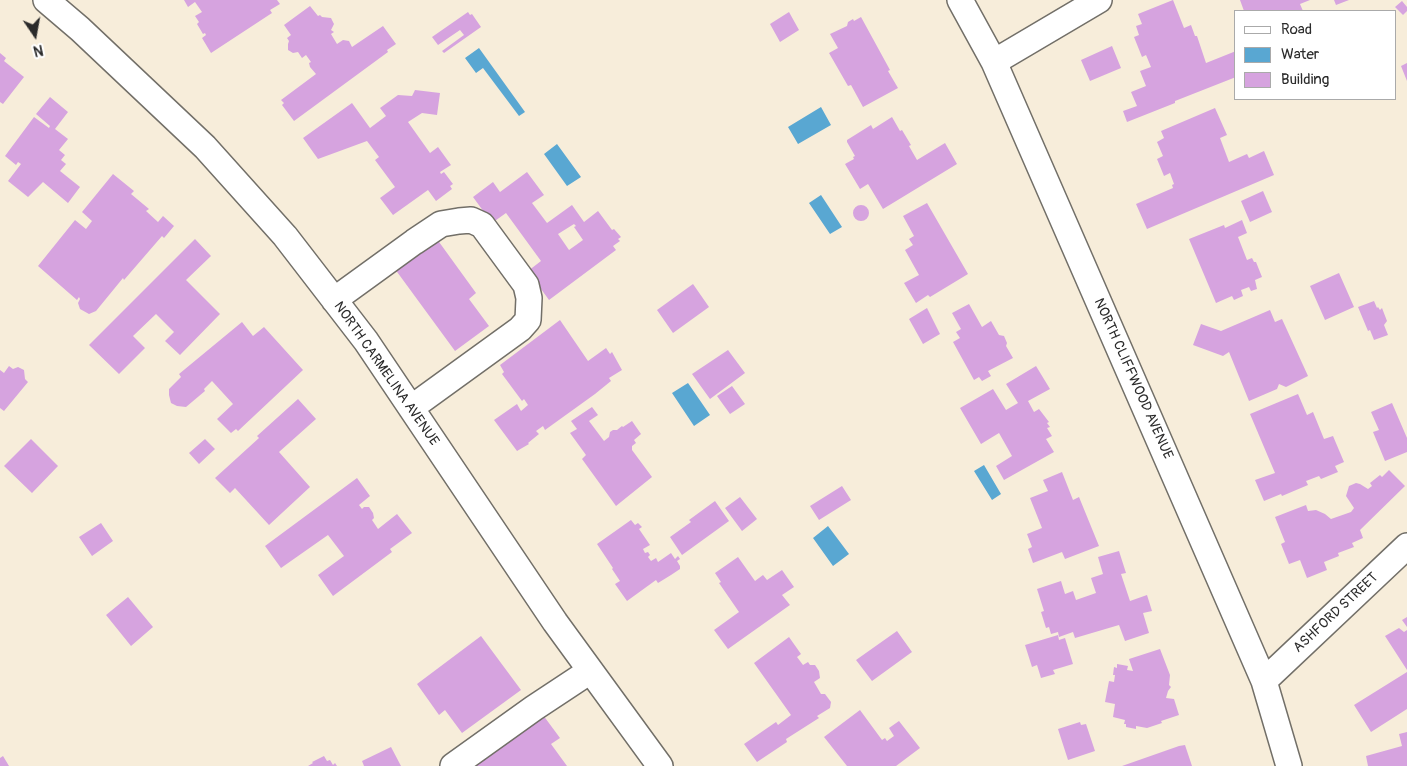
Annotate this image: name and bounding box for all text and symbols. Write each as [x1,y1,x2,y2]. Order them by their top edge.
north arrow [10,10,60,60]
legend [1234,10,1397,100]
text: Road [1281,20,1312,39]
text: N [32,41,45,59]
text: Water [1281,45,1319,64]
text: Building [1281,70,1329,89]
street label: NORTH CLIFFWOOD AVENUE [1090,296,1176,462]
street label: NORTH CARMELINA AVENUE [330,299,442,449]
street label: ASHFORD STREET [1290,569,1382,657]

